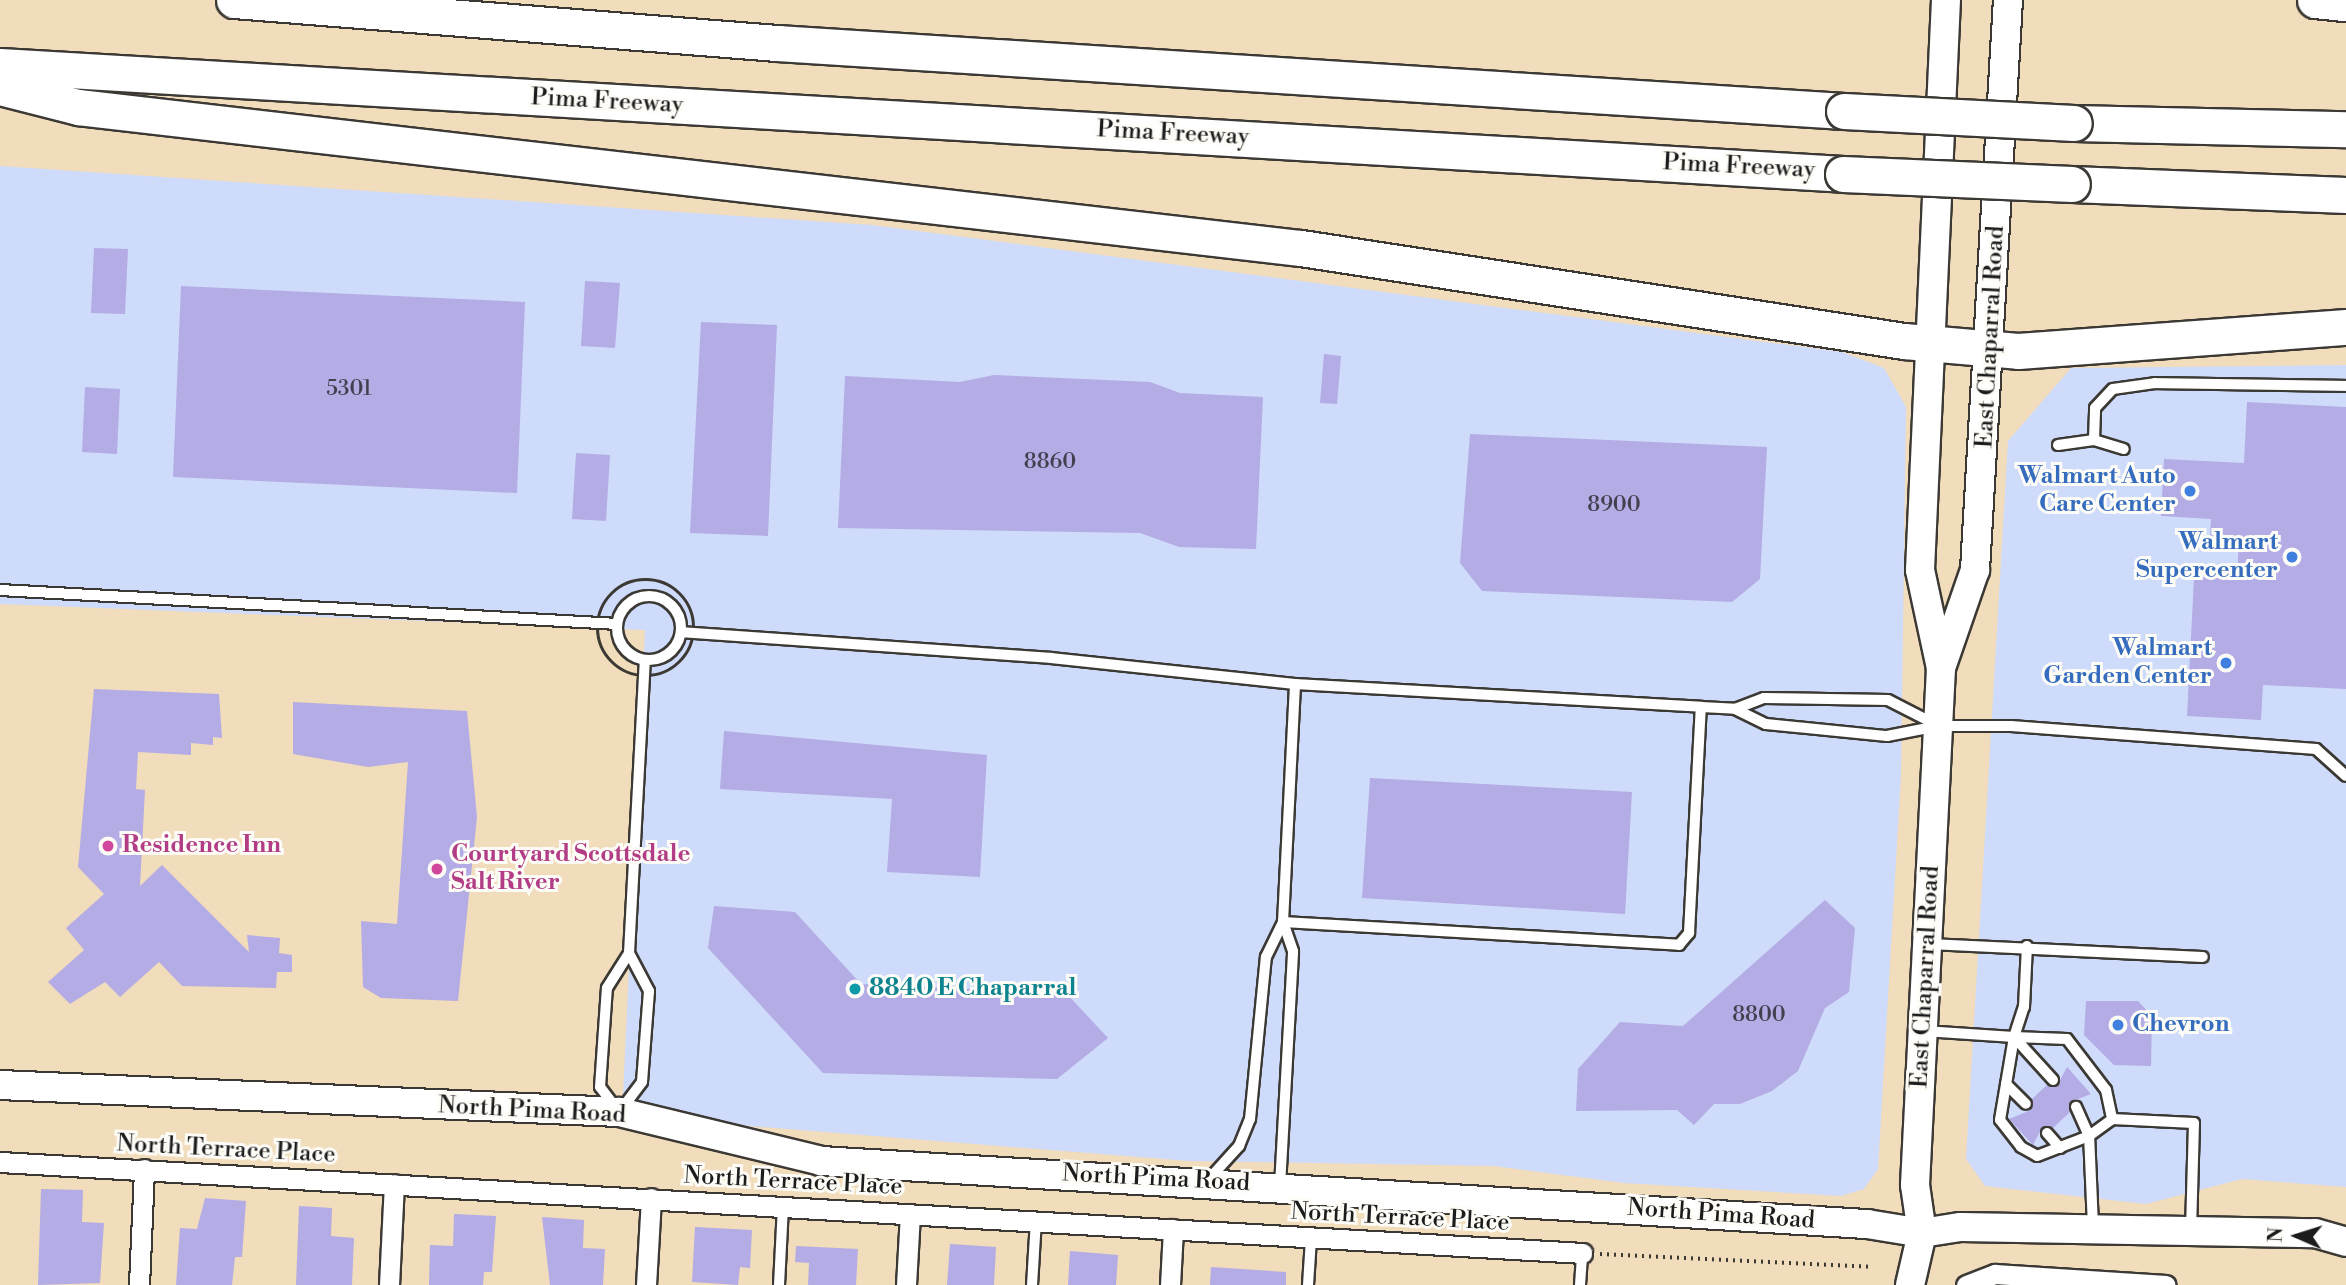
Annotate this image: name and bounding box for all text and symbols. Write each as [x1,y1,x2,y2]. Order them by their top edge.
street label: Pima Freeway [530,84,684,120]
street label: Pima Freeway [1096,116,1250,152]
street label: Pima Freeway [1662,149,1816,185]
street label: East Chaparral Road [1971,225,2011,449]
house number: 5301 [326,376,372,402]
house number: 8860 [1024,449,1076,475]
place label: Walmart Auto Care Center [2018,463,2176,519]
marker: Walmart Auto Care Center [2182,483,2198,499]
house number: 8900 [1587,492,1641,518]
place label: Walmart Supercenter [2136,529,2278,585]
marker: Walmart Supercenter [2284,549,2300,565]
place label: Walmart Garden Center [2043,635,2212,691]
marker: Walmart Garden Center [2218,655,2234,671]
place label: Residence Inn [122,832,281,860]
marker: Residence Inn [100,838,116,854]
place label: Courtyard Scottsdale Salt River [451,841,690,897]
marker: Courtyard Scottsdale Salt River [429,861,445,877]
street label: East Chaparral Road [1906,865,1946,1089]
place label: 8840 E Chaparral [869,975,1076,1003]
marker: 8840 E Chaparral [847,981,863,997]
house number: 8800 [1732,1002,1786,1028]
place label: Chevron [2132,1011,2229,1039]
marker: Chevron [2110,1017,2126,1033]
street label: North Pima Road [437,1092,627,1130]
street label: North Terrace Place [116,1130,336,1170]
street label: North Pima Road [1061,1160,1251,1198]
street label: North Terrace Place [683,1162,903,1202]
street label: North Pima Road [1626,1194,1816,1236]
street label: North Terrace Place [1290,1198,1510,1238]
north arrow [2262,1201,2332,1271]
text: N [2264,1227,2288,1243]

